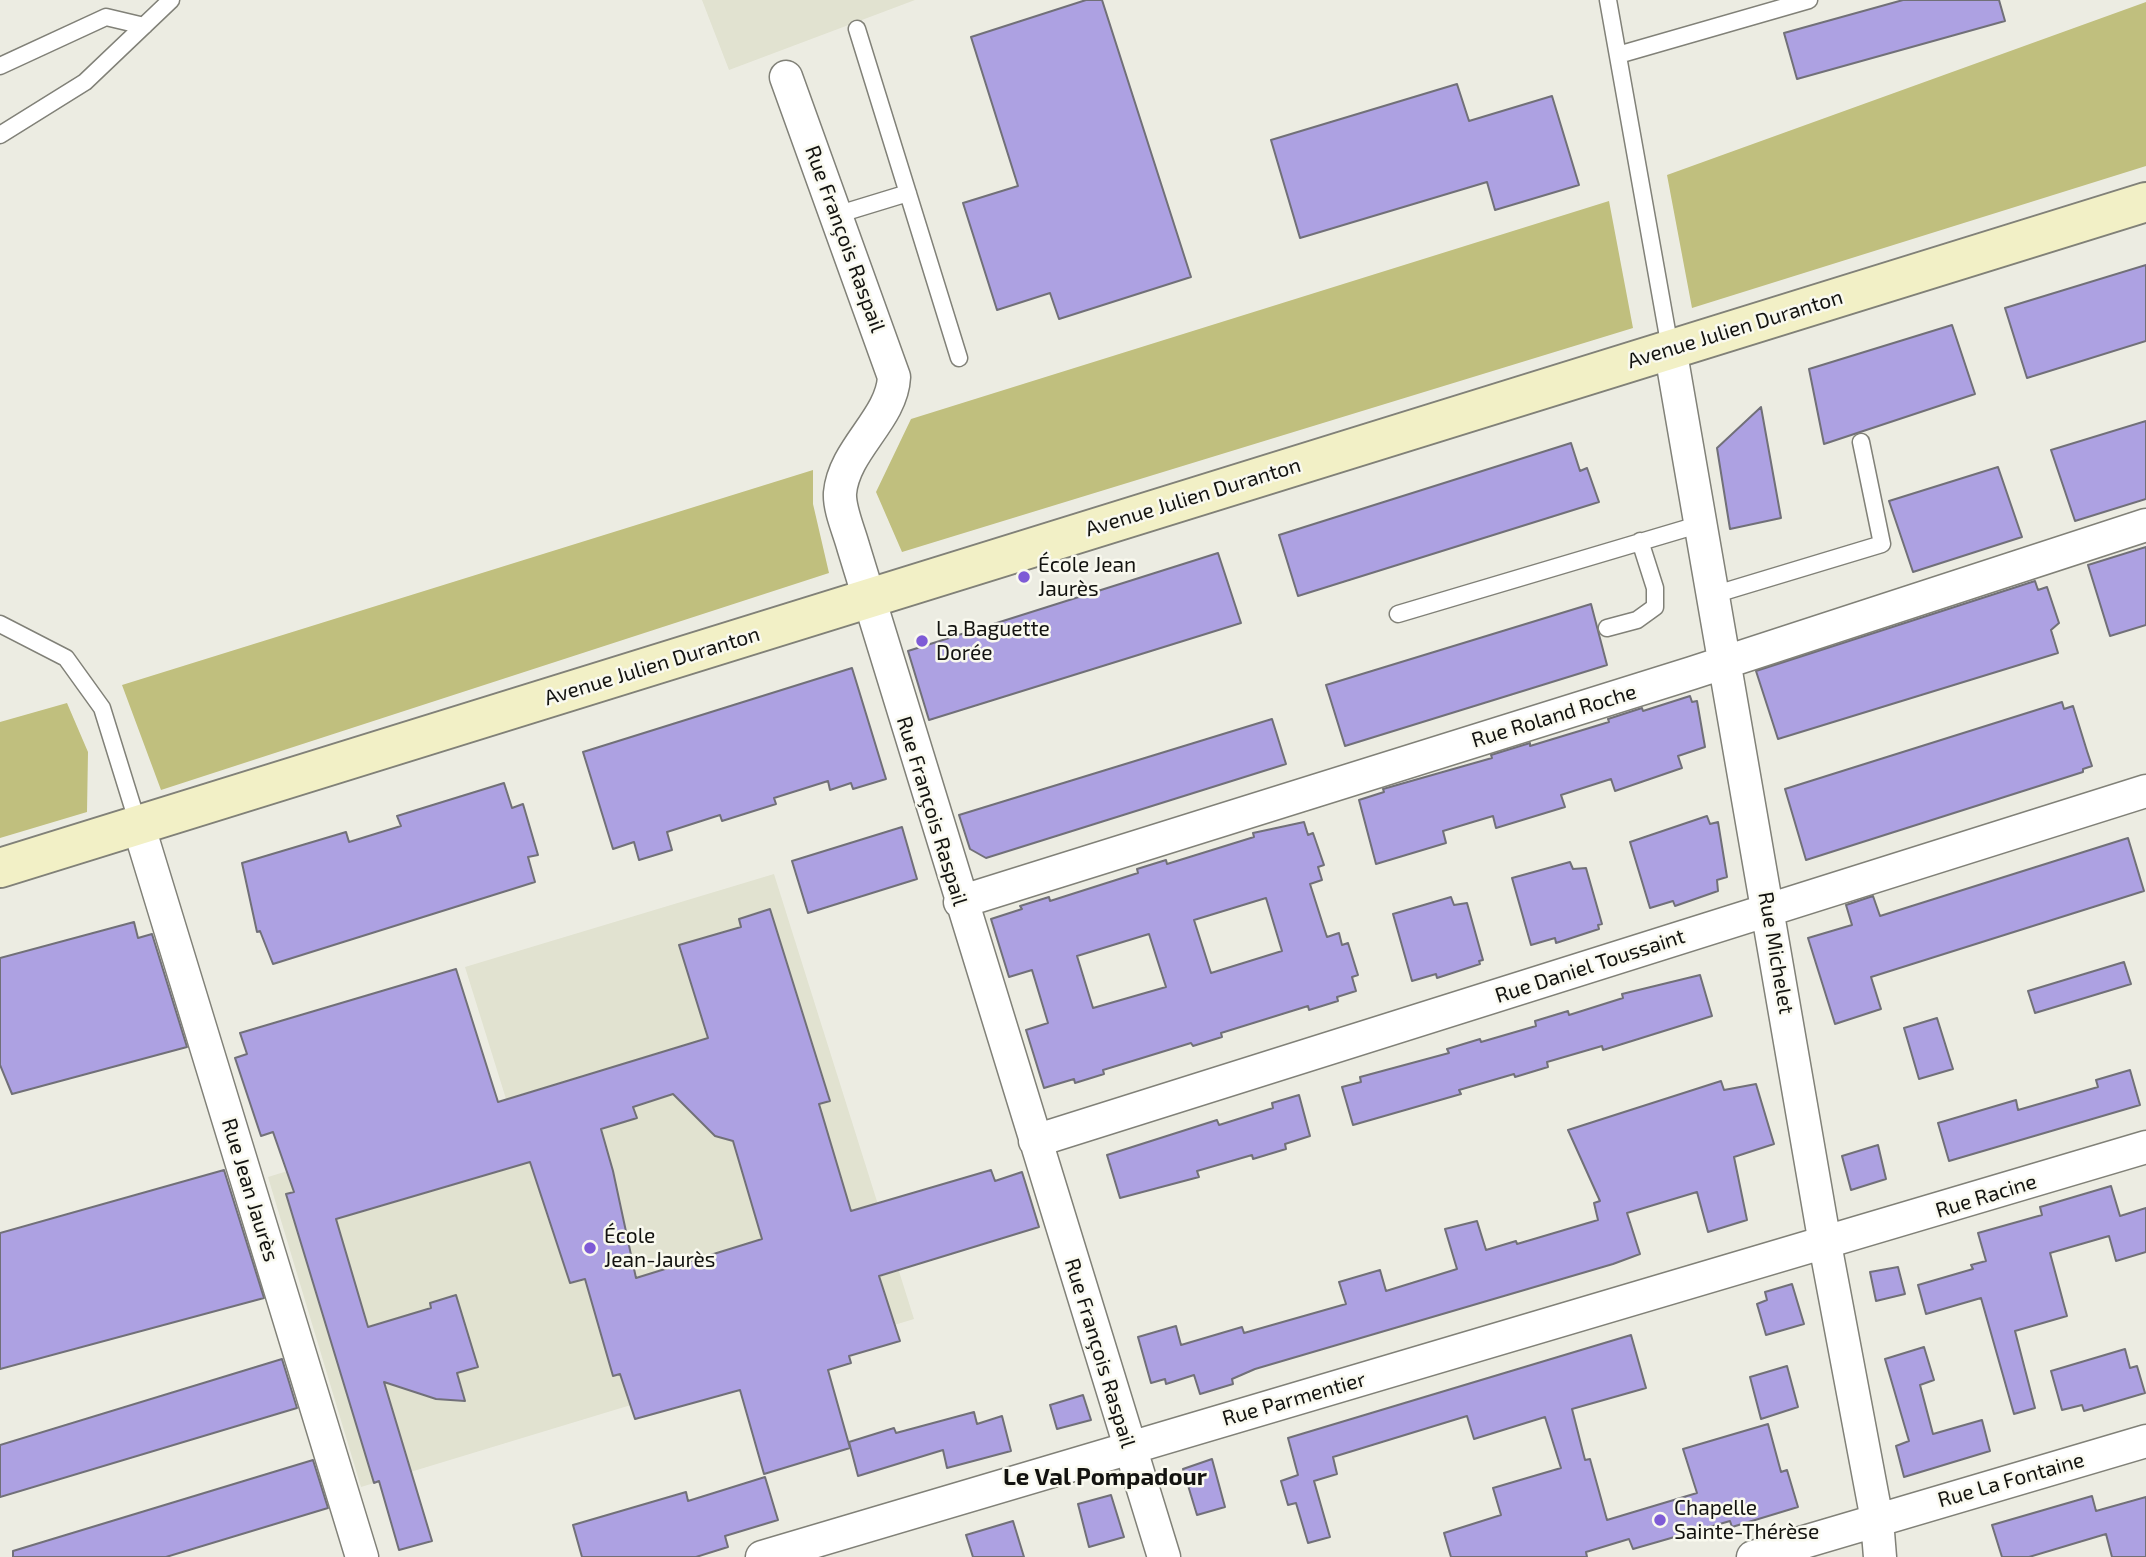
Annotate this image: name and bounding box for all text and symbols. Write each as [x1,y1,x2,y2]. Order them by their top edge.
street label: Rue François Raspail [799,142,891,336]
street label: Avenue Julien Duranton [1624,284,1846,374]
street label: Avenue Julien Duranton [1082,452,1304,542]
place label: École Jean Jaurès [1038,552,1136,602]
marker: École Jean Jaurès [1016,569,1032,585]
place label: La Baguette Dorée [936,616,1050,666]
street label: Avenue Julien Duranton [541,621,763,711]
marker: La Baguette Dorée [914,633,930,649]
street label: Rue Roland Roche [1469,679,1639,753]
street label: Rue François Raspail [891,713,973,909]
street label: Rue Michelet [1753,890,1799,1016]
street label: Rue Daniel Toussaint [1492,923,1688,1009]
street label: Rue Jean Jaurès [216,1115,284,1265]
street label: Rue Racine [1932,1169,2040,1223]
place label: École Jean-Jaurès [604,1223,715,1273]
marker: École Jean-Jaurès [582,1240,598,1256]
street label: Rue François Raspail [1059,1255,1141,1451]
street label: Rue Parmentier [1219,1366,1369,1432]
street label: Rue La Fontaine [1935,1447,2087,1513]
district label: Le Val Pompadour [1003,1463,1207,1491]
place label: Chapelle Sainte-Thérèse [1674,1495,1819,1545]
marker: Chapelle Sainte-Thérèse [1652,1512,1668,1528]

